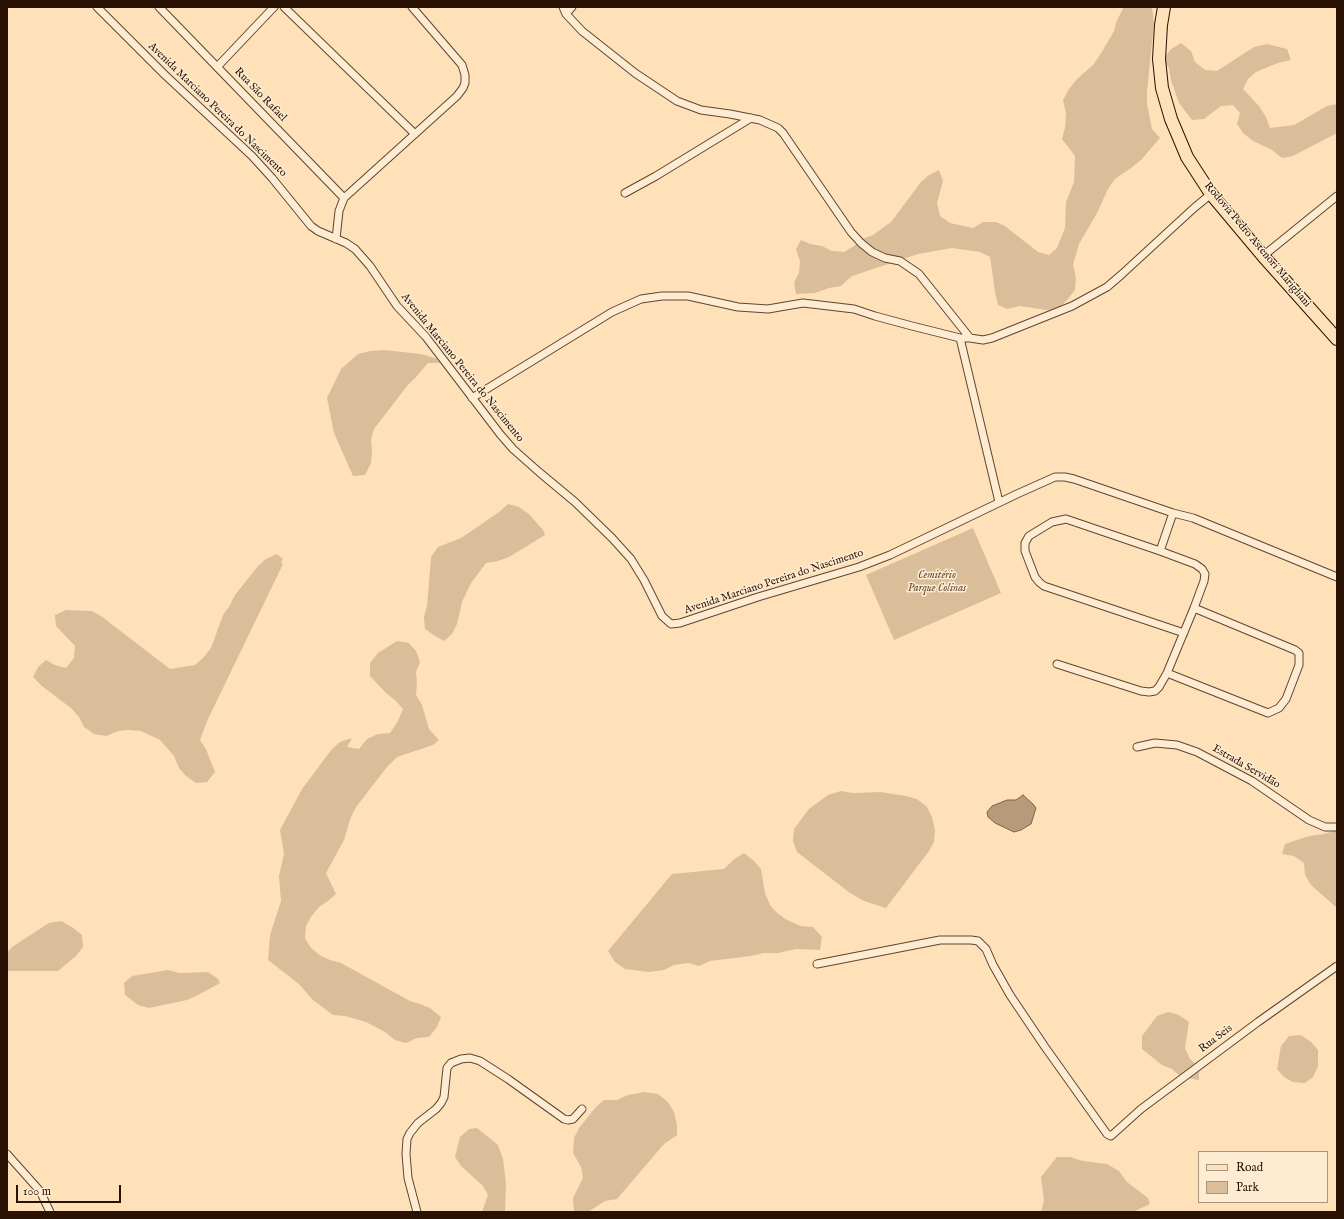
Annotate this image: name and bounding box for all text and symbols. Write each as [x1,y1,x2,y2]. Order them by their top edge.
street label: Avenida Marciano Pereira do Nascimento [145,40,289,180]
street label: Rua São Rafael [231,65,289,125]
street label: Rodovia Pedro Astenori Marigliani [1201,180,1313,310]
street label: Avenida Marciano Pereira do Nascimento [398,291,526,445]
street label: Avenida Marciano Pereira do Nascimento [683,547,865,617]
park label: Cemitério Parque Colinas [908,569,966,595]
street label: Estrada Servidão [1210,742,1282,792]
street label: Rua Seis [1197,1022,1235,1056]
legend [1198,1151,1328,1203]
text: Road [1236,1160,1263,1175]
scale bar [18,1177,123,1203]
text: Park [1236,1180,1259,1195]
text: 100 m [23,1184,51,1199]

